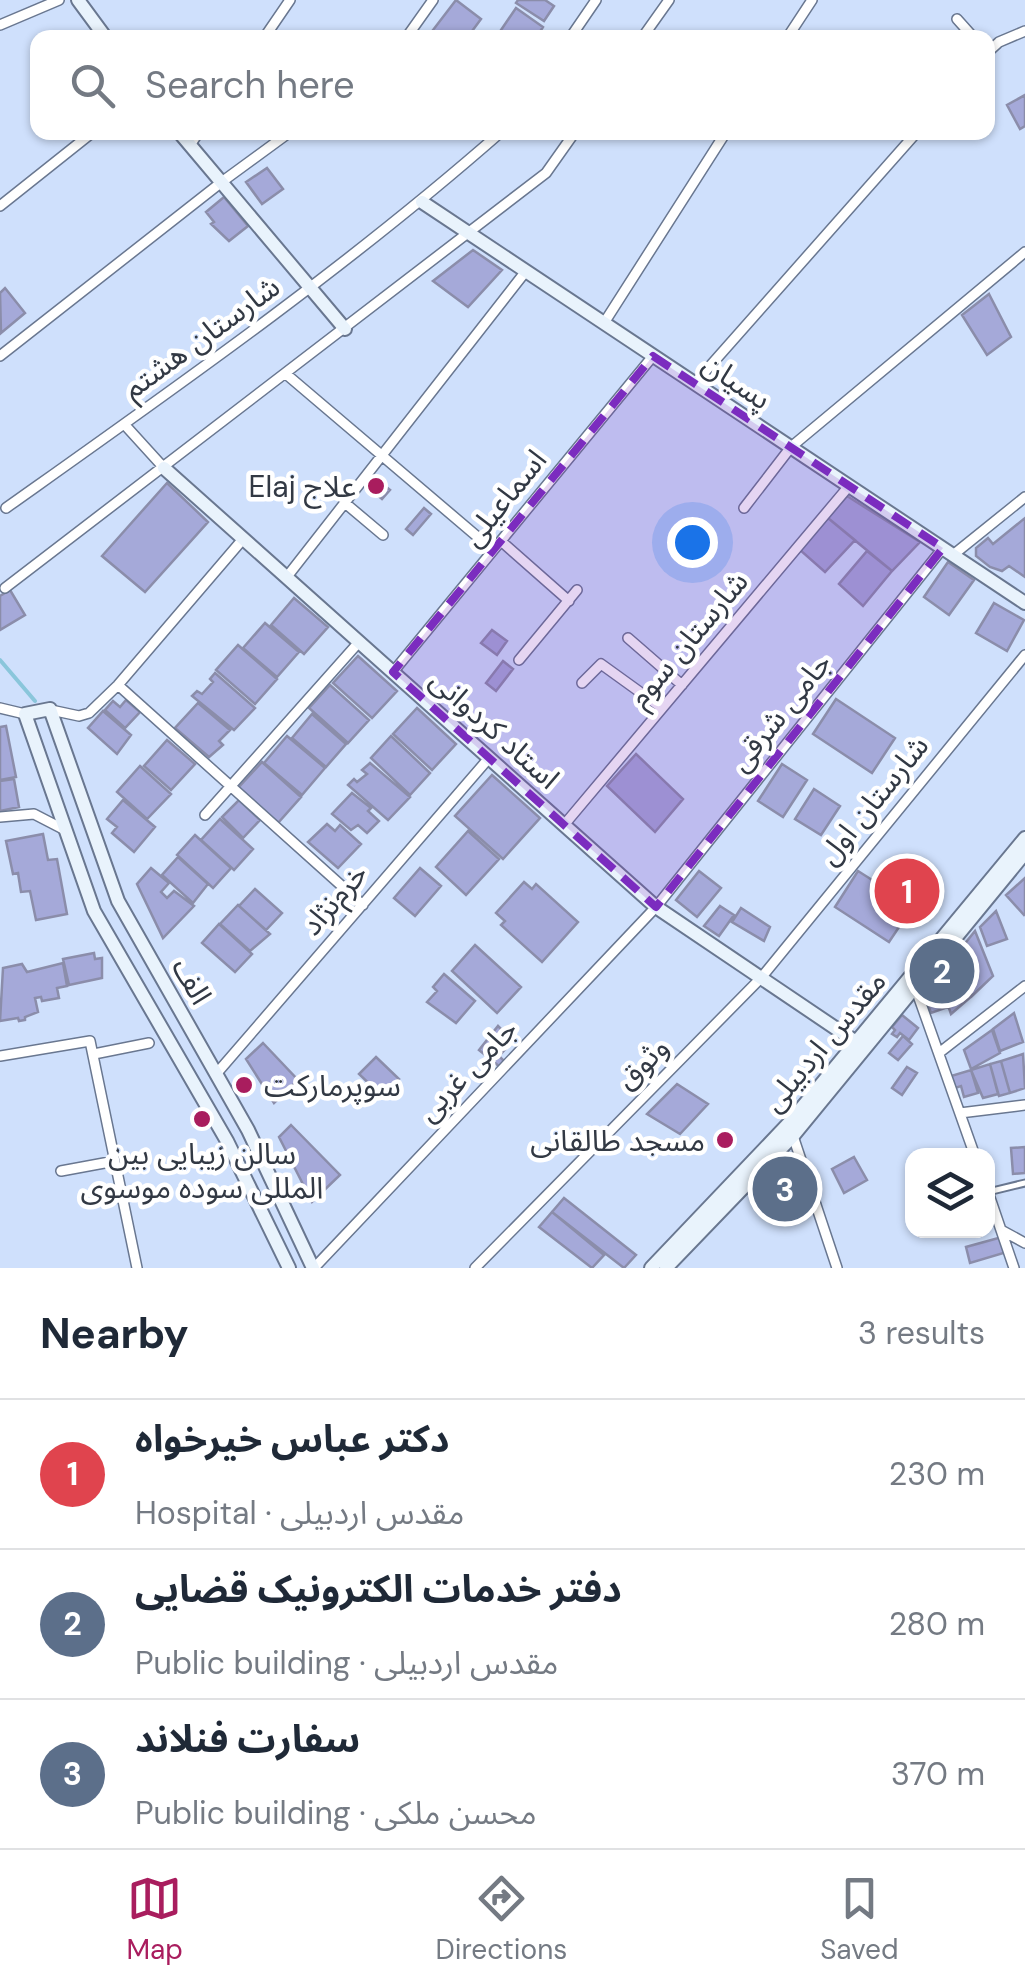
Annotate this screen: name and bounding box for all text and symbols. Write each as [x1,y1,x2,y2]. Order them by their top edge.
search box [30,30,995,140]
icon: search [65,58,120,113]
text: Search here [145,60,355,110]
street label: شارستان هشتم [115,267,290,410]
street label: پسیان [695,344,779,418]
street label: اسماعیلی [453,441,555,555]
place label: Elaj علاج [249,467,356,509]
marker: Elaj علاج [365,475,387,497]
your location [667,517,718,568]
street label: شارستان سوم [620,563,759,717]
street label: جامی شرقی [720,644,840,780]
street label: استاد کردوانی [422,661,568,797]
street label: شارستان اول [809,727,937,873]
pin: 1 [874,854,940,928]
street label: خرم‌نژاد [292,855,378,945]
pin: 2 [910,934,974,1008]
street label: الف [163,951,221,1011]
street label: مقدس اردبیلی [754,962,894,1120]
street label: جامی غربی [408,1010,526,1130]
street label: وثوق [607,1028,677,1098]
place label: سوپرمارکت [264,1066,401,1105]
marker: سوپرمارکت [233,1074,255,1096]
marker: سالن زیبایی بین المللی سوده موسوی [191,1108,213,1130]
place label: مسجد طالقانی [530,1121,705,1160]
marker: مسجد طالقانی [714,1129,736,1151]
place label: سالن زیبایی بین المللی سوده موسوی [81,1134,323,1207]
map controls [905,1148,995,1238]
button: layers [905,1148,995,1238]
pin: 3 [752,1152,818,1226]
text: Nearby [40,1306,189,1361]
text: 3 results [858,1312,985,1354]
text: دکتر عباس خیرخواه [135,1414,449,1464]
text: 1 [67,1453,78,1495]
text: 230 m [889,1453,985,1495]
text: Hospital · مقدس اردبیلی [135,1492,464,1534]
text: دفتر خدمات الکترونیک قضایی [135,1564,622,1614]
text: 2 [63,1603,82,1645]
text: 280 m [889,1603,985,1645]
text: Public building · مقدس اردبیلی [135,1642,558,1684]
text: سفارت فنلاند [135,1714,360,1764]
text: 3 [63,1753,82,1795]
text: 370 m [891,1753,985,1795]
text: Public building · محسن ملکی [135,1792,537,1834]
tab: Map [126,1871,183,1968]
tab: Directions [436,1871,567,1968]
tab: Saved [820,1871,899,1968]

